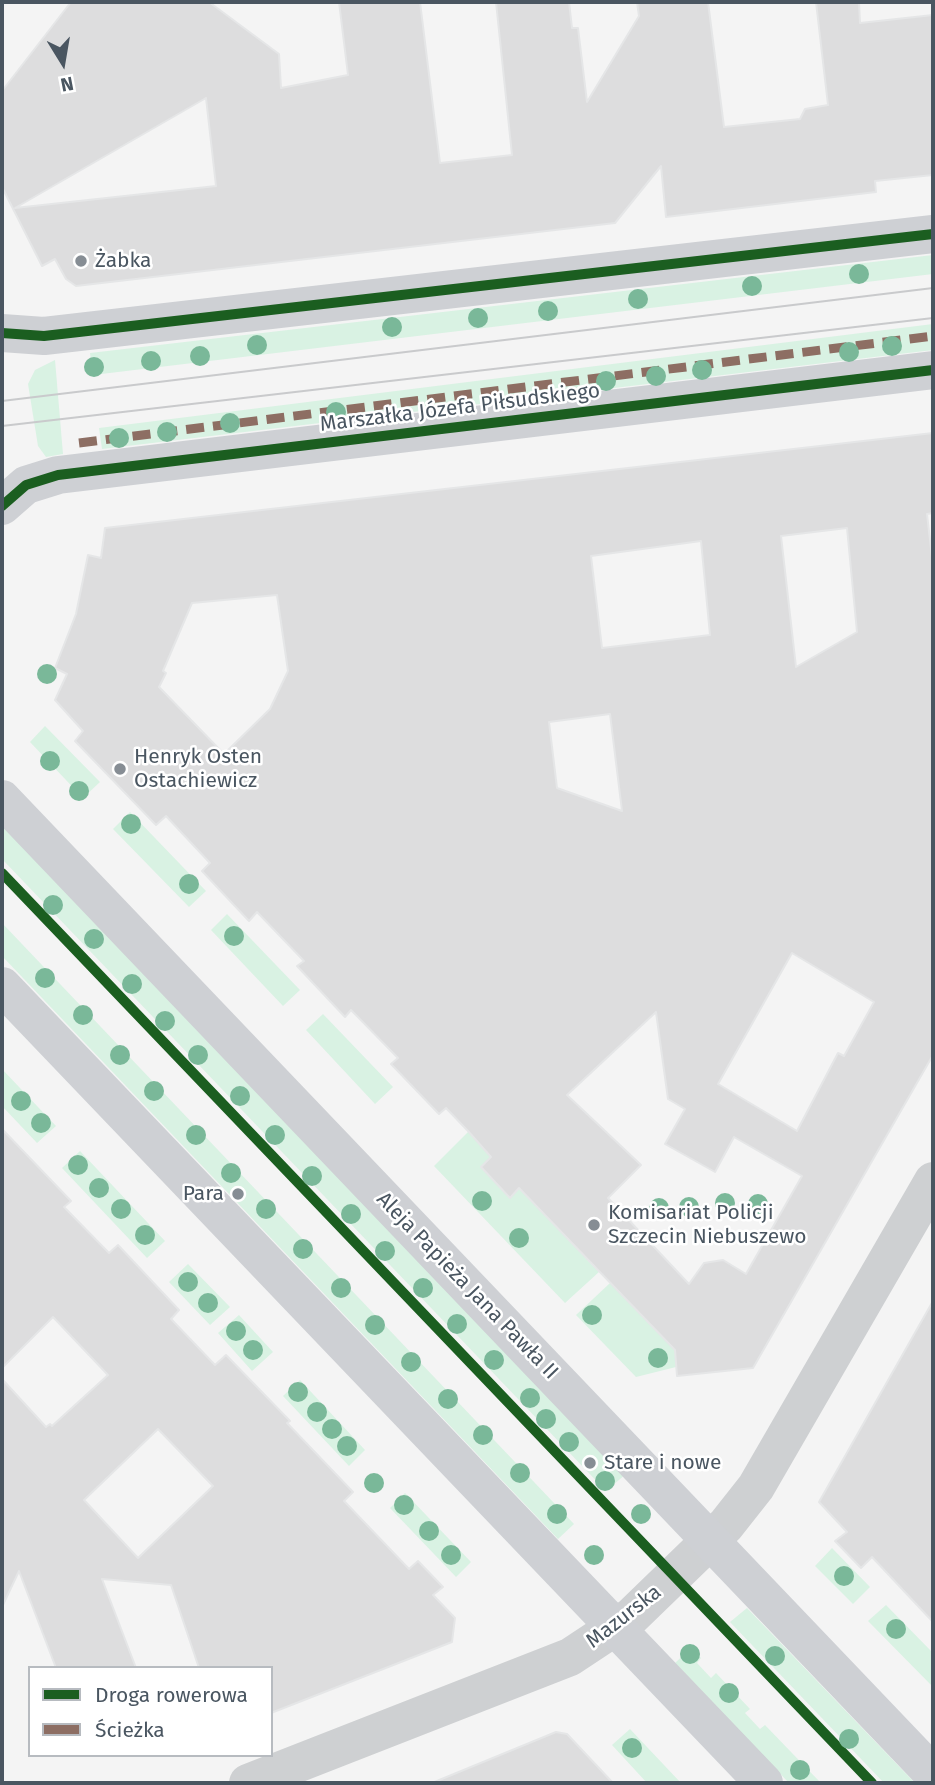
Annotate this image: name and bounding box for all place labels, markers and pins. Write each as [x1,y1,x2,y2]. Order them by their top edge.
place label: Żabka [95,248,151,274]
marker: Żabka [73,253,89,269]
place label: Henryk Osten Ostachiewicz [134,744,262,794]
marker: Henryk Osten Ostachiewicz [112,761,128,777]
place label: Para [183,1181,224,1207]
marker: Para [230,1186,246,1202]
place label: Komisariat Policji Szczecin Niebuszewo [608,1200,807,1250]
marker: Komisariat Policji Szczecin Niebuszewo [586,1217,602,1233]
place label: Stare i nowe [604,1450,721,1476]
marker: Stare i nowe [582,1455,598,1471]

